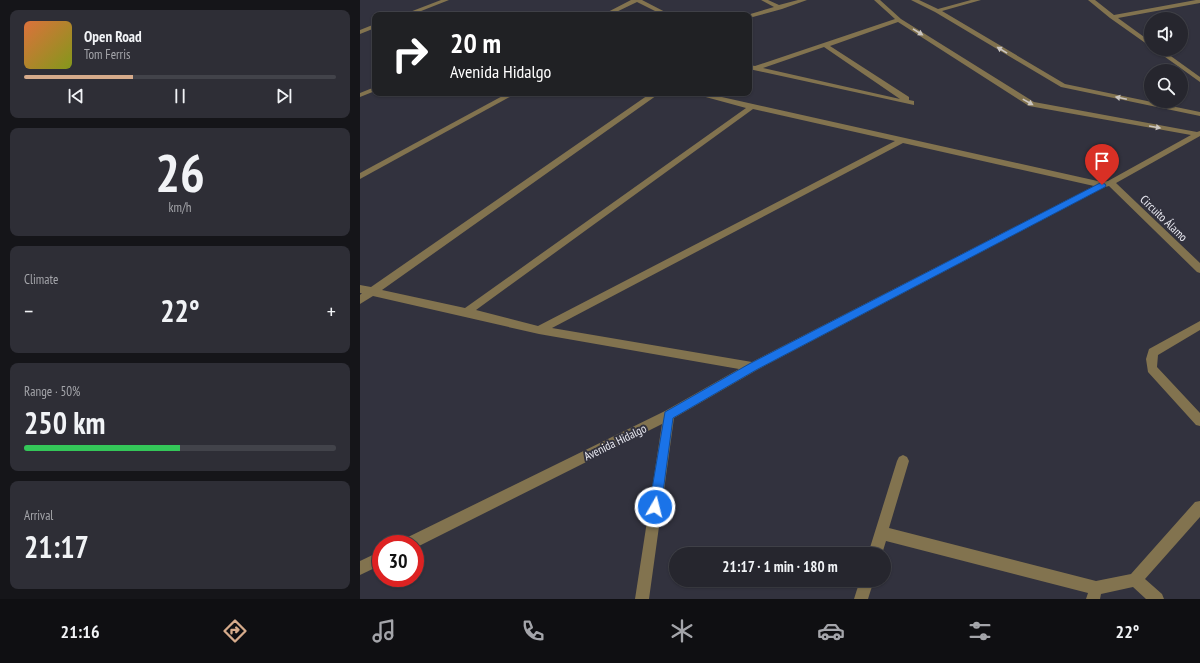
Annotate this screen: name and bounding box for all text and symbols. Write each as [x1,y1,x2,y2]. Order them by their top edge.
map controls [1144,12,1188,108]
button: sound [1144,12,1188,56]
text: 20 m [450,24,501,61]
text: Open Road [84,27,142,46]
icon: right [384,28,436,80]
one-way arrow [912,29,924,36]
text: Tom Ferris [84,46,130,63]
one-way arrow [996,46,1008,53]
text: Avenida Hidalgo [450,60,551,83]
button: search [1144,64,1188,108]
icon: previous [65,85,87,107]
icon: pause [169,85,191,107]
icon: next [273,85,295,107]
one-way arrow [1115,94,1127,100]
one-way arrow [1022,98,1034,105]
one-way arrow [1149,124,1161,130]
text: 26 [155,139,205,206]
pin [1085,144,1119,185]
icon: arrive [1091,150,1113,172]
street label: Circuito Álamo [1137,192,1191,244]
text: km/h [168,199,192,216]
text: Climate [24,271,58,288]
text: 22° [160,291,200,330]
text: − [24,297,33,325]
text: + [327,297,336,325]
text: Range · 50% [24,383,80,400]
text: 250 km [24,403,105,442]
street label: Avenida Hidalgo [581,420,649,464]
position arrow [634,486,676,528]
text: Arrival [24,507,53,524]
text: 21:17 [24,527,89,566]
speed limit sign: 30 [372,535,424,587]
text: 21:17 · 1 min · 180 m [722,557,838,576]
icon: directions [221,617,249,645]
icon: music [370,617,398,645]
icon: phone [519,617,547,645]
icon: climate [668,617,696,645]
icon: car [817,617,845,645]
icon: filters [966,617,994,645]
text: 21:16 [61,620,100,643]
text: 22° [1116,620,1139,643]

